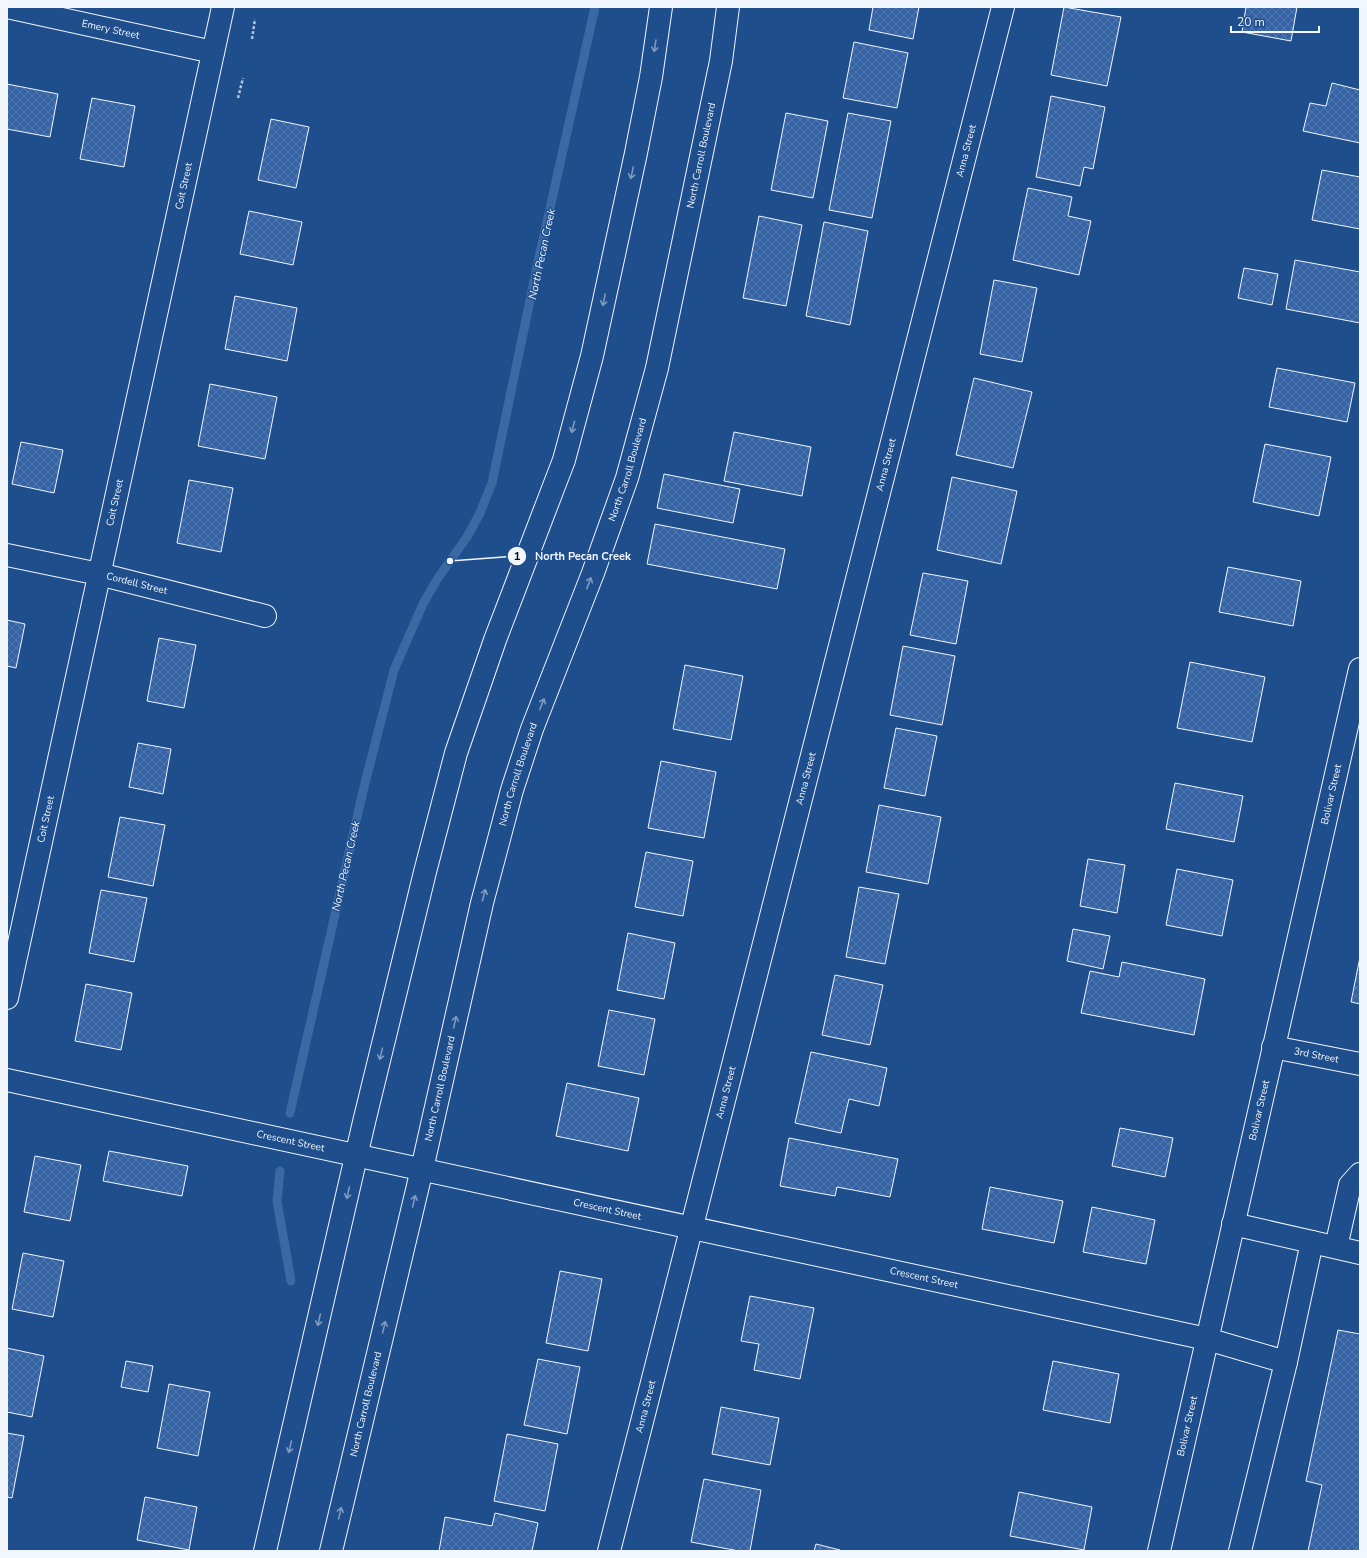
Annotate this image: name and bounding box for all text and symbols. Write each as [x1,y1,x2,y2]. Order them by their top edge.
scale bar [1231,8,1319,34]
text: 20 m [1237,14,1265,30]
street label: Emery Street [80,17,141,43]
one-way arrow [651,39,659,52]
street label: North Carroll Boulevard [683,101,719,210]
street label: Anna Street [953,123,980,179]
street label: Coit Street [172,161,196,211]
one-way arrow [627,166,635,179]
water label: North Pecan Creek [525,207,559,301]
one-way arrow [600,294,608,307]
street label: North Carroll Boulevard [605,416,650,523]
one-way arrow [569,420,576,433]
street label: Anna Street [873,436,900,493]
street label: Coit Street [103,477,127,527]
callout: North Pecan Creek [507,544,639,567]
text: 1 [513,548,521,564]
text: North Pecan Creek [535,549,632,564]
street label: Cordell Street [105,569,169,598]
one-way arrow [586,577,594,589]
one-way arrow [539,699,547,711]
street label: North Carroll Boulevard [496,720,541,828]
street label: Anna Street [793,750,820,807]
street label: Bolivar Street [1318,762,1345,826]
street label: Coit Street [34,794,58,844]
water label: North Pecan Creek [328,819,364,913]
one-way arrow [481,889,488,902]
one-way arrow [451,1016,459,1029]
street label: North Carroll Boulevard [421,1035,459,1143]
street label: 3rd Street [1293,1044,1340,1067]
one-way arrow [376,1047,384,1060]
street label: Anna Street [713,1064,740,1121]
street label: Bolivar Street [1246,1078,1273,1142]
street label: Crescent Street [255,1127,326,1155]
one-way arrow [344,1186,352,1199]
one-way arrow [411,1195,418,1208]
street label: Crescent Street [572,1195,643,1224]
street label: Crescent Street [889,1264,960,1292]
one-way arrow [314,1313,322,1326]
one-way arrow [381,1321,388,1334]
street label: North Carroll Boulevard [347,1350,385,1458]
street label: Anna Street [632,1378,659,1434]
street label: Bolivar Street [1174,1394,1201,1458]
one-way arrow [285,1440,293,1453]
one-way arrow [337,1507,345,1520]

